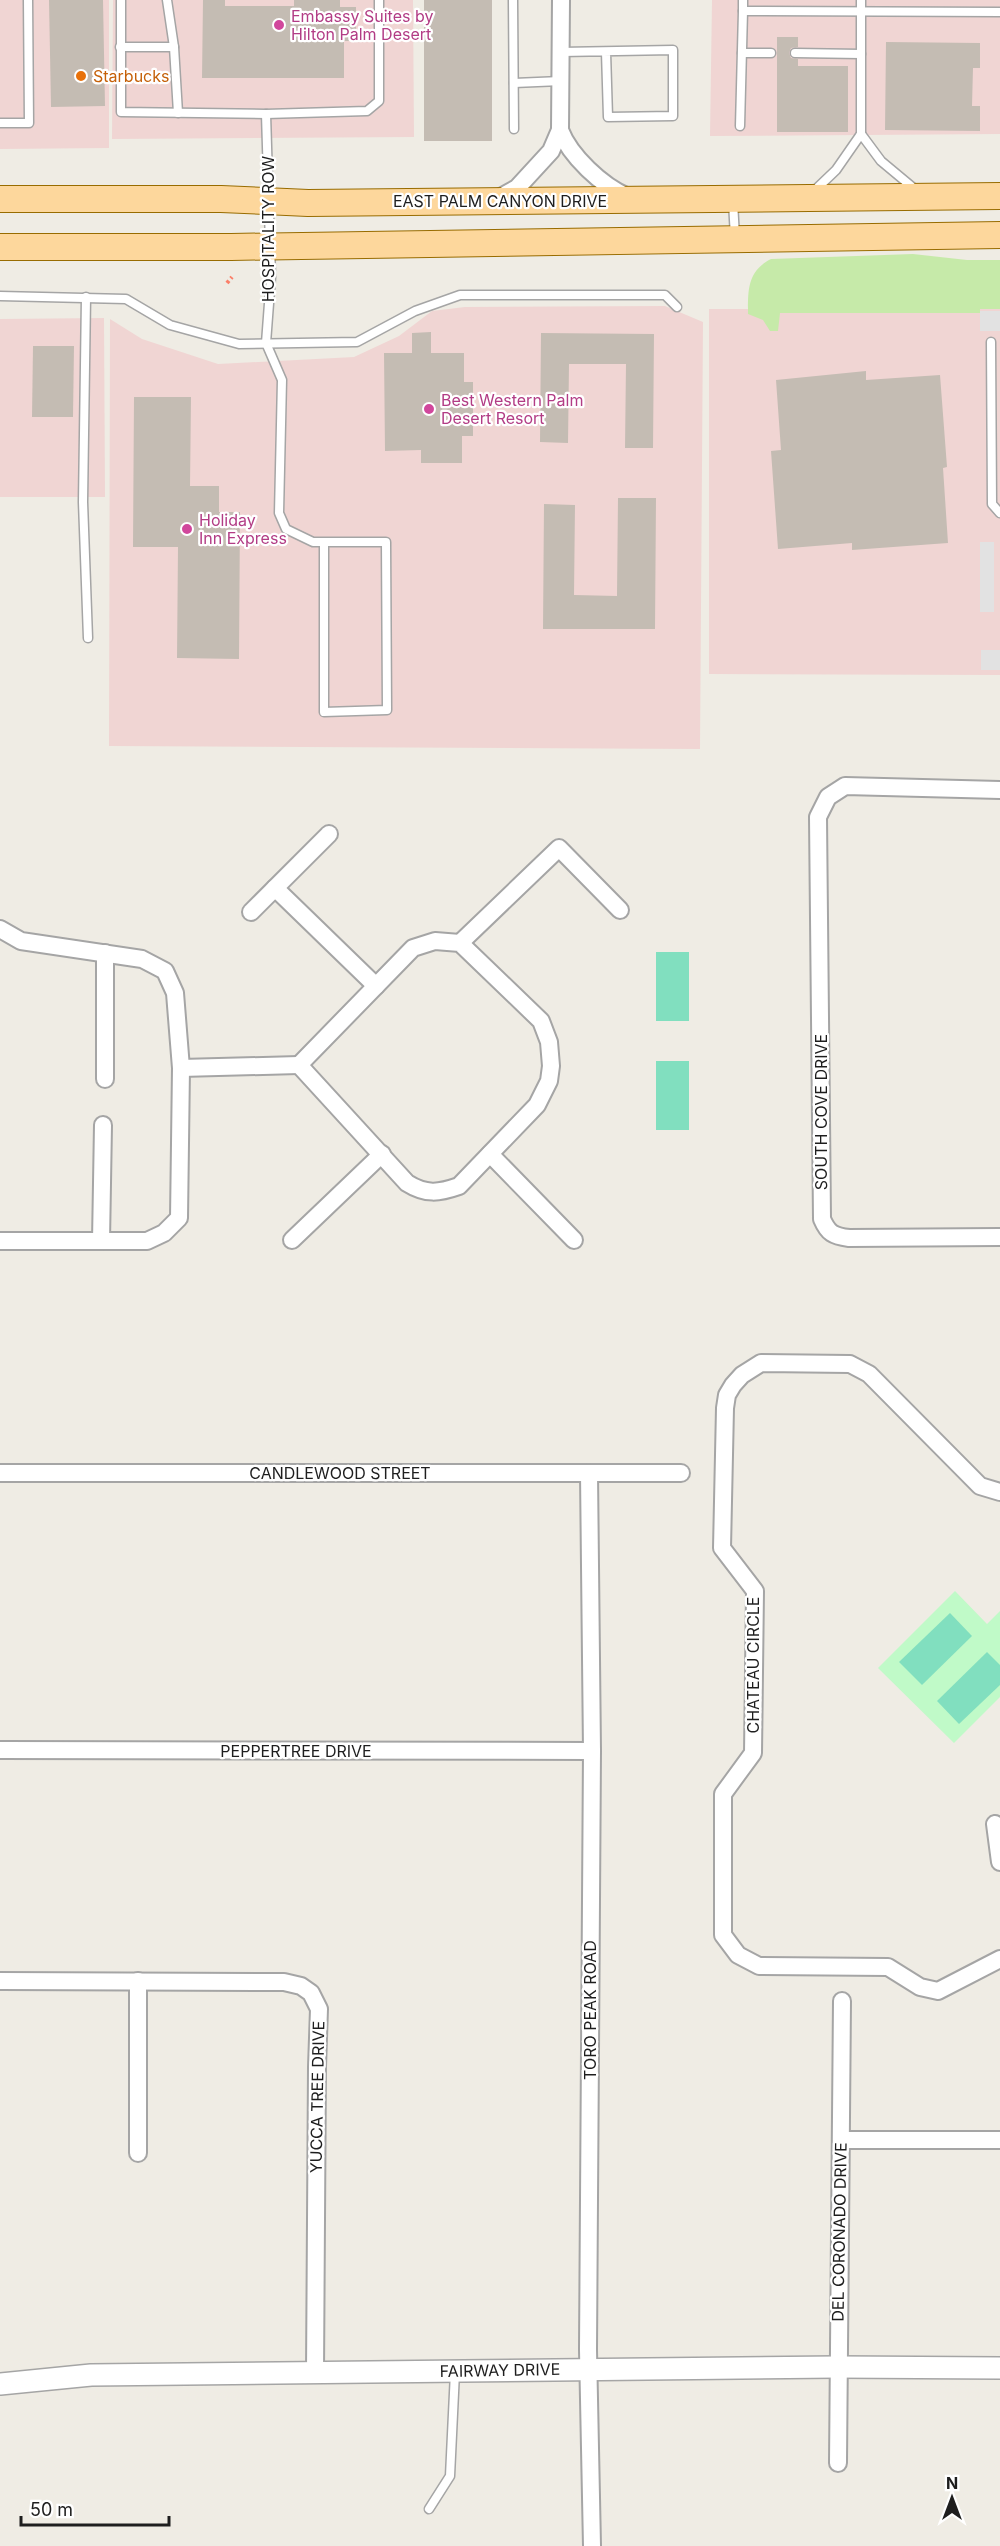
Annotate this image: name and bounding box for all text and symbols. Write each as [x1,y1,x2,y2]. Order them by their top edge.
place label: Embassy Suites by Hilton Palm Desert [291,6,433,44]
marker: Embassy Suites by Hilton Palm Desert [272,18,286,32]
place label: Starbucks [93,66,169,86]
marker: Starbucks [74,69,88,83]
street label: HOSPITALITY ROW [258,155,278,302]
street label: EAST PALM CANYON DRIVE [393,191,607,211]
place label: Best Western Palm Desert Resort [441,390,583,428]
marker: Best Western Palm Desert Resort [422,402,436,416]
place label: Holiday Inn Express [199,510,287,548]
marker: Holiday Inn Express [180,522,194,536]
street label: SOUTH COVE DRIVE [811,1034,831,1190]
street label: CANDLEWOOD STREET [249,1463,431,1483]
street label: CHATEAU CIRCLE [743,1597,763,1733]
street label: PEPPERTREE DRIVE [220,1741,372,1761]
street label: TORO PEAK ROAD [580,1940,600,2080]
street label: YUCCA TREE DRIVE [306,2021,328,2173]
street label: DEL CORONADO DRIVE [827,2142,851,2322]
street label: FAIRWAY DRIVE [440,2359,560,2381]
north arrow [922,2468,982,2528]
text: N [946,2473,958,2493]
scale bar [21,2489,170,2527]
text: 50 m [30,2499,73,2520]

